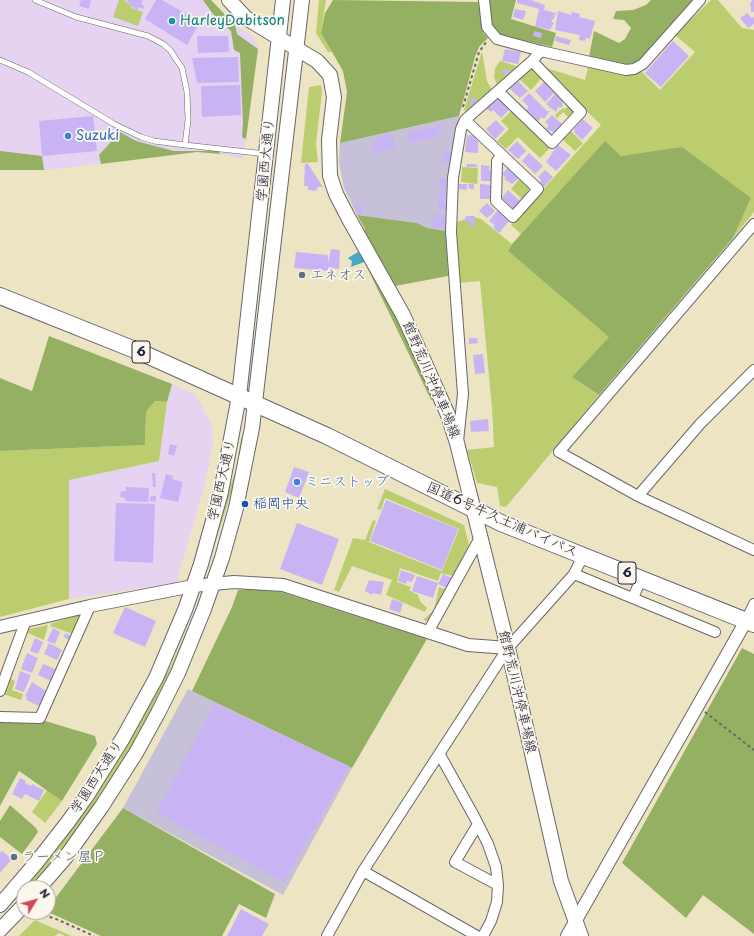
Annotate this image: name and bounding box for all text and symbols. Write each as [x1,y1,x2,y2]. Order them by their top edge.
place label: HarleyDabitson [180,13,285,29]
marker: HarleyDabitson [167,16,177,26]
street label: 学園西大通り [253,117,279,203]
place label: Suzuki [76,128,119,144]
marker: Suzuki [63,131,73,141]
place label: エネオス [310,267,366,283]
marker: エネオス [297,270,307,280]
street label: 館野荒川沖停車場線 [399,319,463,441]
road number: 6 [132,341,150,363]
street label: 学園西大通り [204,437,240,523]
place label: ミニストップ [305,474,389,490]
marker: ミニストップ [292,477,302,487]
street label: 国道6号牛久土浦バイパス [424,479,580,561]
place label: 稲岡中央 [253,496,309,512]
marker: 稲岡中央 [240,499,250,509]
road number: 6 [618,562,636,584]
street label: 館野荒川沖停車場線 [495,629,539,755]
street label: 学園西大通り [67,737,127,817]
place label: ラーメン屋Ｐ [22,849,106,865]
marker: ラーメン屋Ｐ [9,852,19,862]
north arrow [16,880,56,920]
text: N [36,884,55,902]

